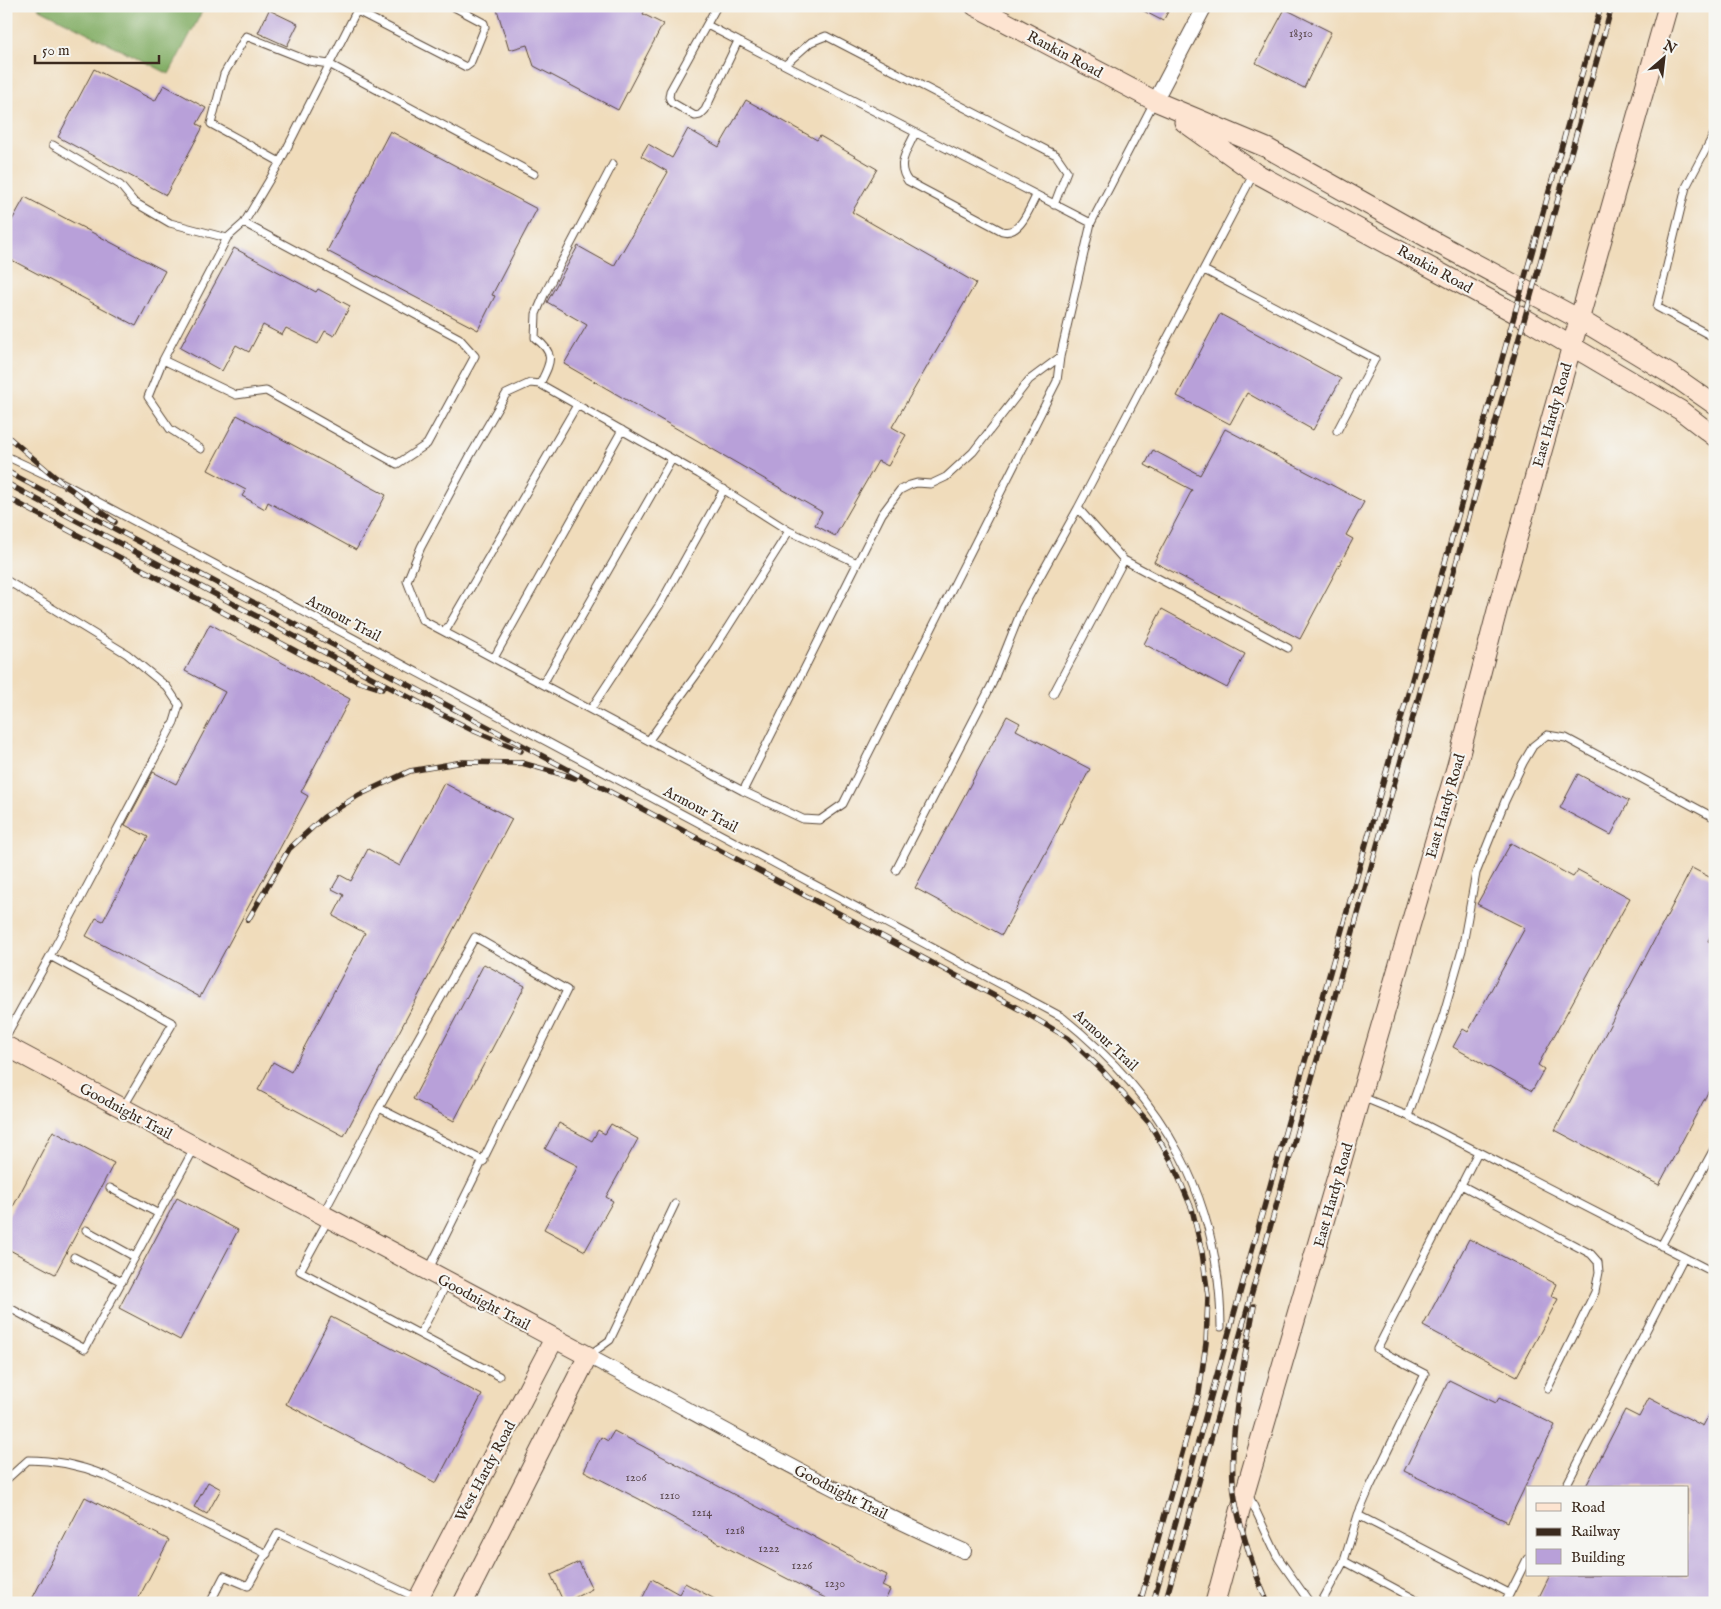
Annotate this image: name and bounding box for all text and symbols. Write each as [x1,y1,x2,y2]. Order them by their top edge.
house number: 18310 [1289,26,1313,41]
street label: Rankin Road [1024,27,1107,83]
scale bar [35,32,159,64]
north arrow [1638,32,1688,82]
text: N [1659,36,1679,58]
text: 50 m [42,41,70,60]
street label: Rankin Road [1394,241,1477,298]
street label: East Hardy Road [1528,360,1577,470]
street label: Armour Trail [302,590,385,646]
street label: East Hardy Road [1421,751,1470,861]
street label: Armour Trail [659,781,742,837]
street label: Armour Trail [1069,1005,1143,1076]
street label: Goodnight Trail [76,1079,176,1144]
street label: East Hardy Road [1309,1140,1358,1250]
street label: Goodnight Trail [434,1270,534,1335]
street label: West Hardy Road [451,1417,520,1525]
street label: Goodnight Trail [791,1461,892,1525]
house number: 1206 [625,1470,647,1485]
legend [1526,1486,1688,1576]
house number: 1210 [660,1488,680,1503]
text: Road [1571,1498,1606,1517]
house number: 1214 [692,1505,712,1520]
text: Railway [1571,1522,1621,1541]
house number: 1218 [725,1523,745,1538]
house number: 1222 [758,1541,780,1556]
text: Building [1571,1548,1626,1567]
house number: 1226 [792,1558,813,1573]
house number: 1230 [825,1576,845,1591]

